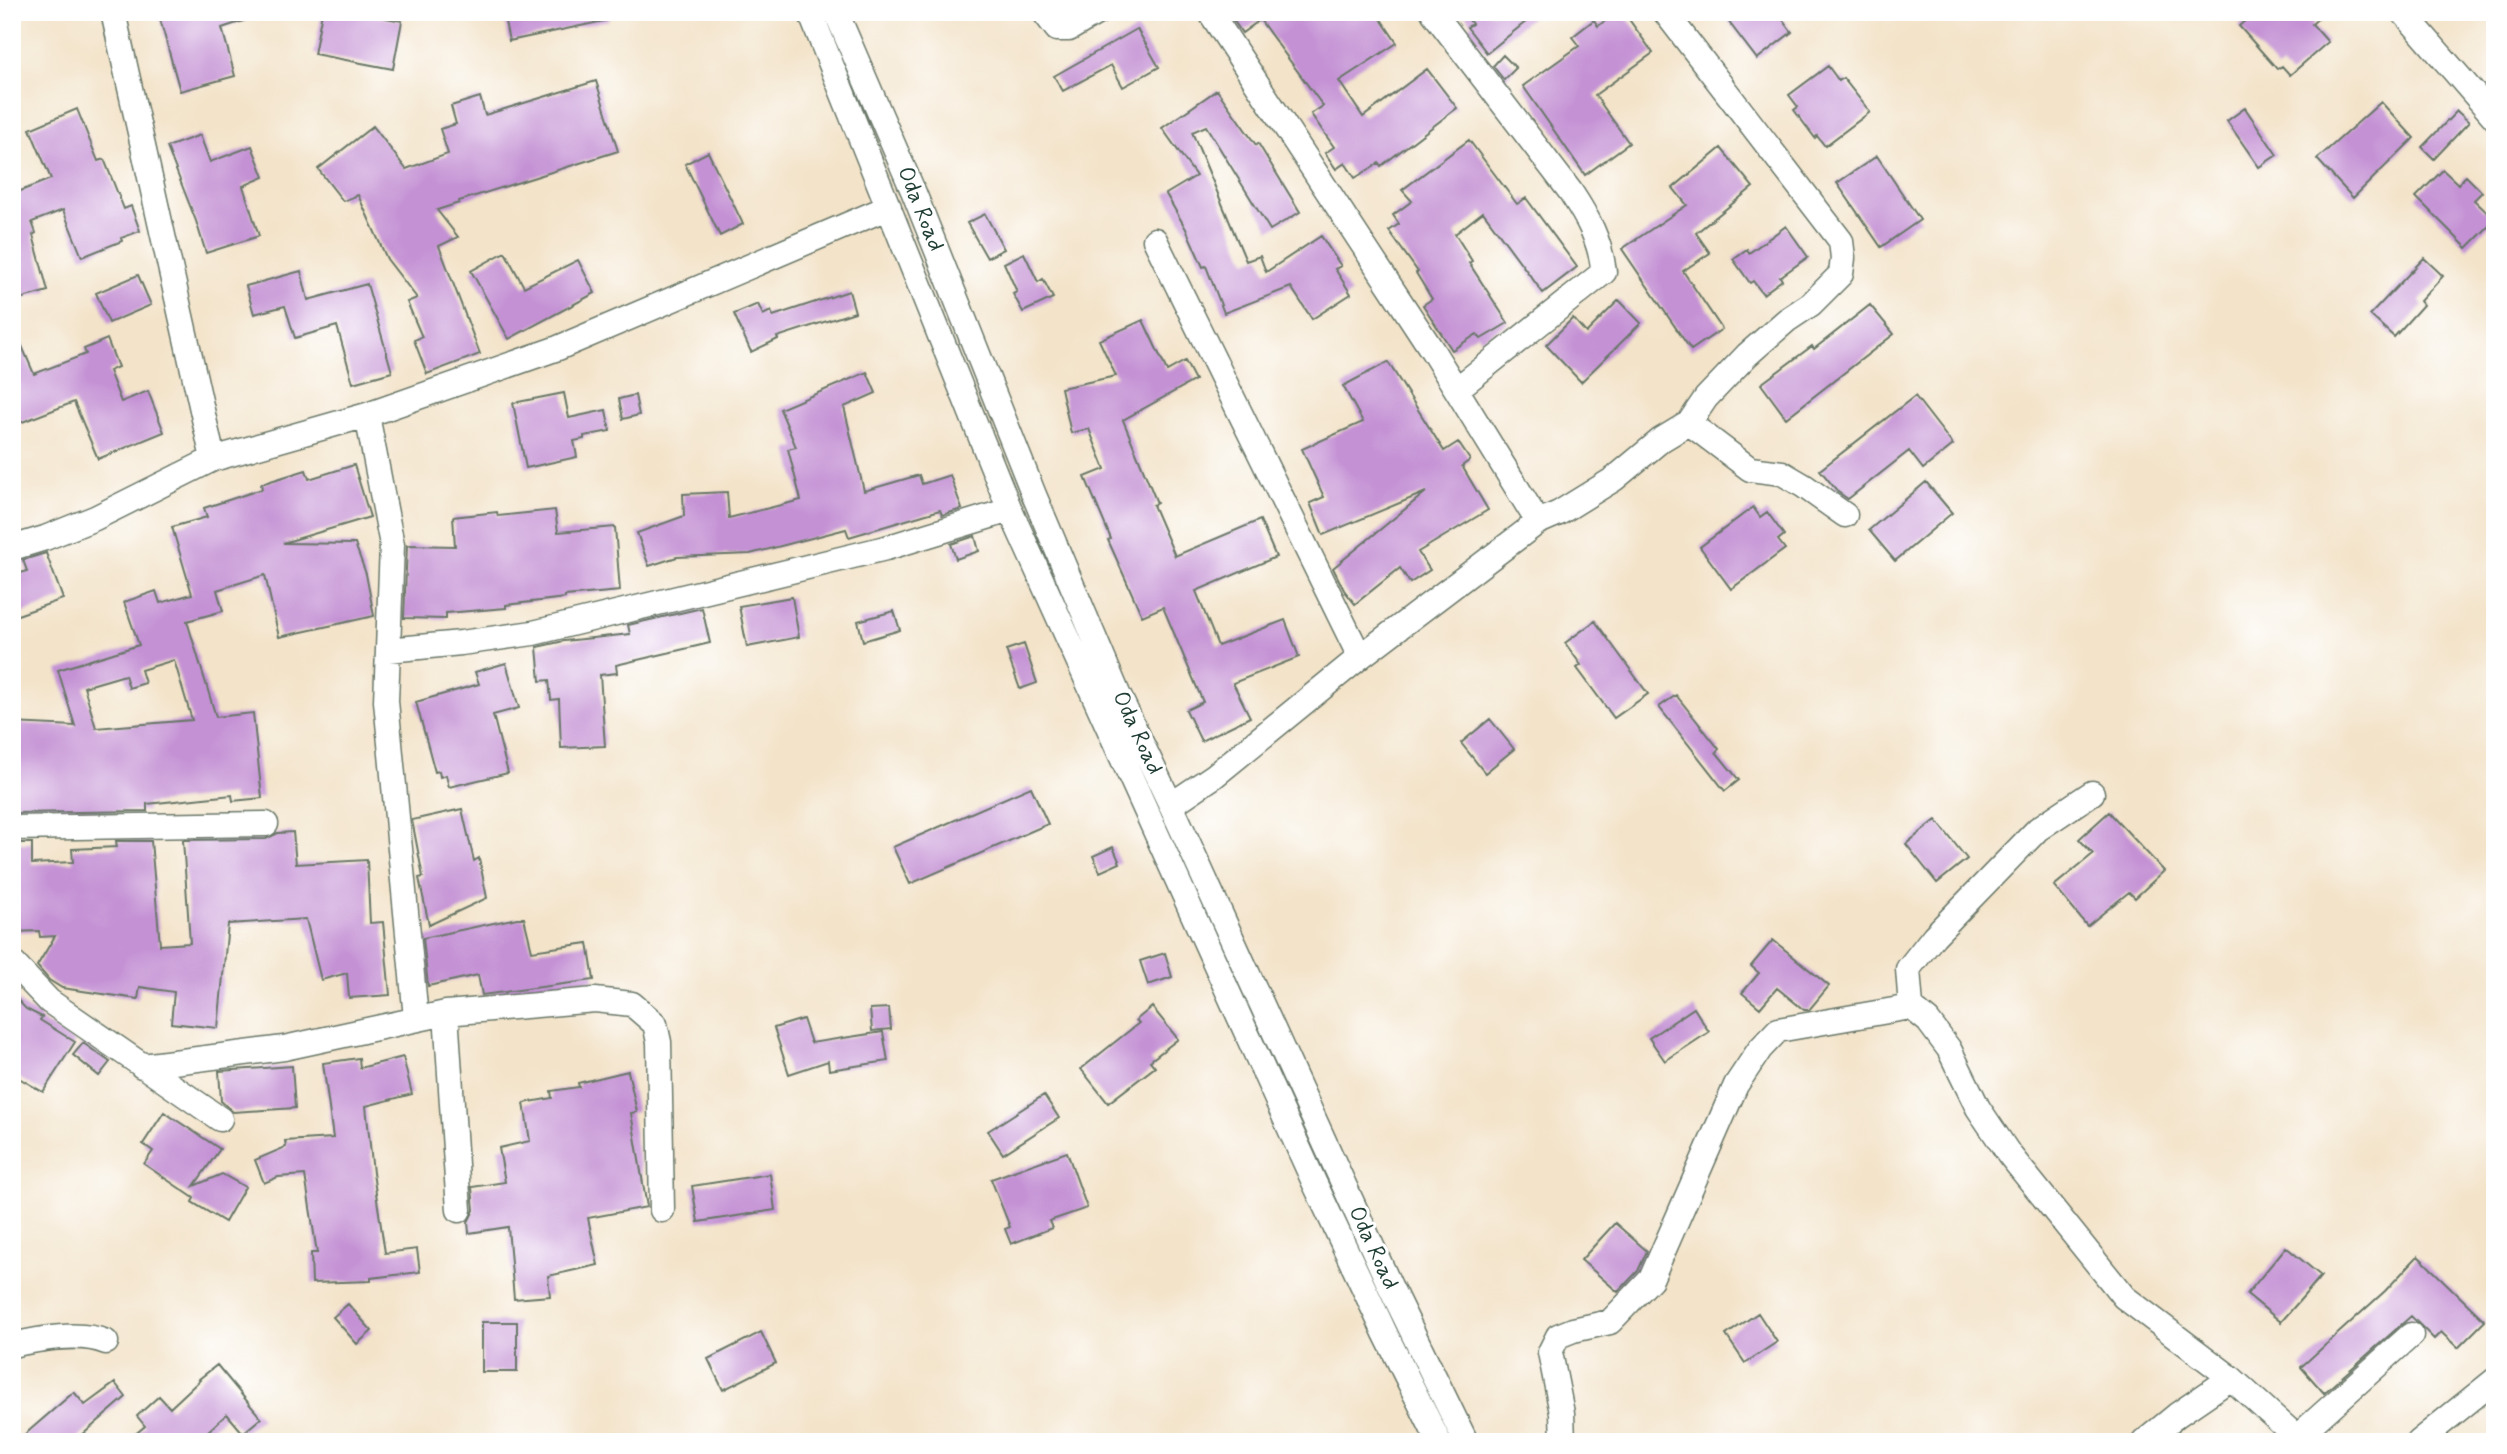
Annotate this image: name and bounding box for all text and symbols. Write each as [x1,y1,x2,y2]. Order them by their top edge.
street label: Oda Road [889,162,951,256]
street label: Oda Road [1105,686,1169,780]
street label: Oda Road [1341,1201,1405,1295]

